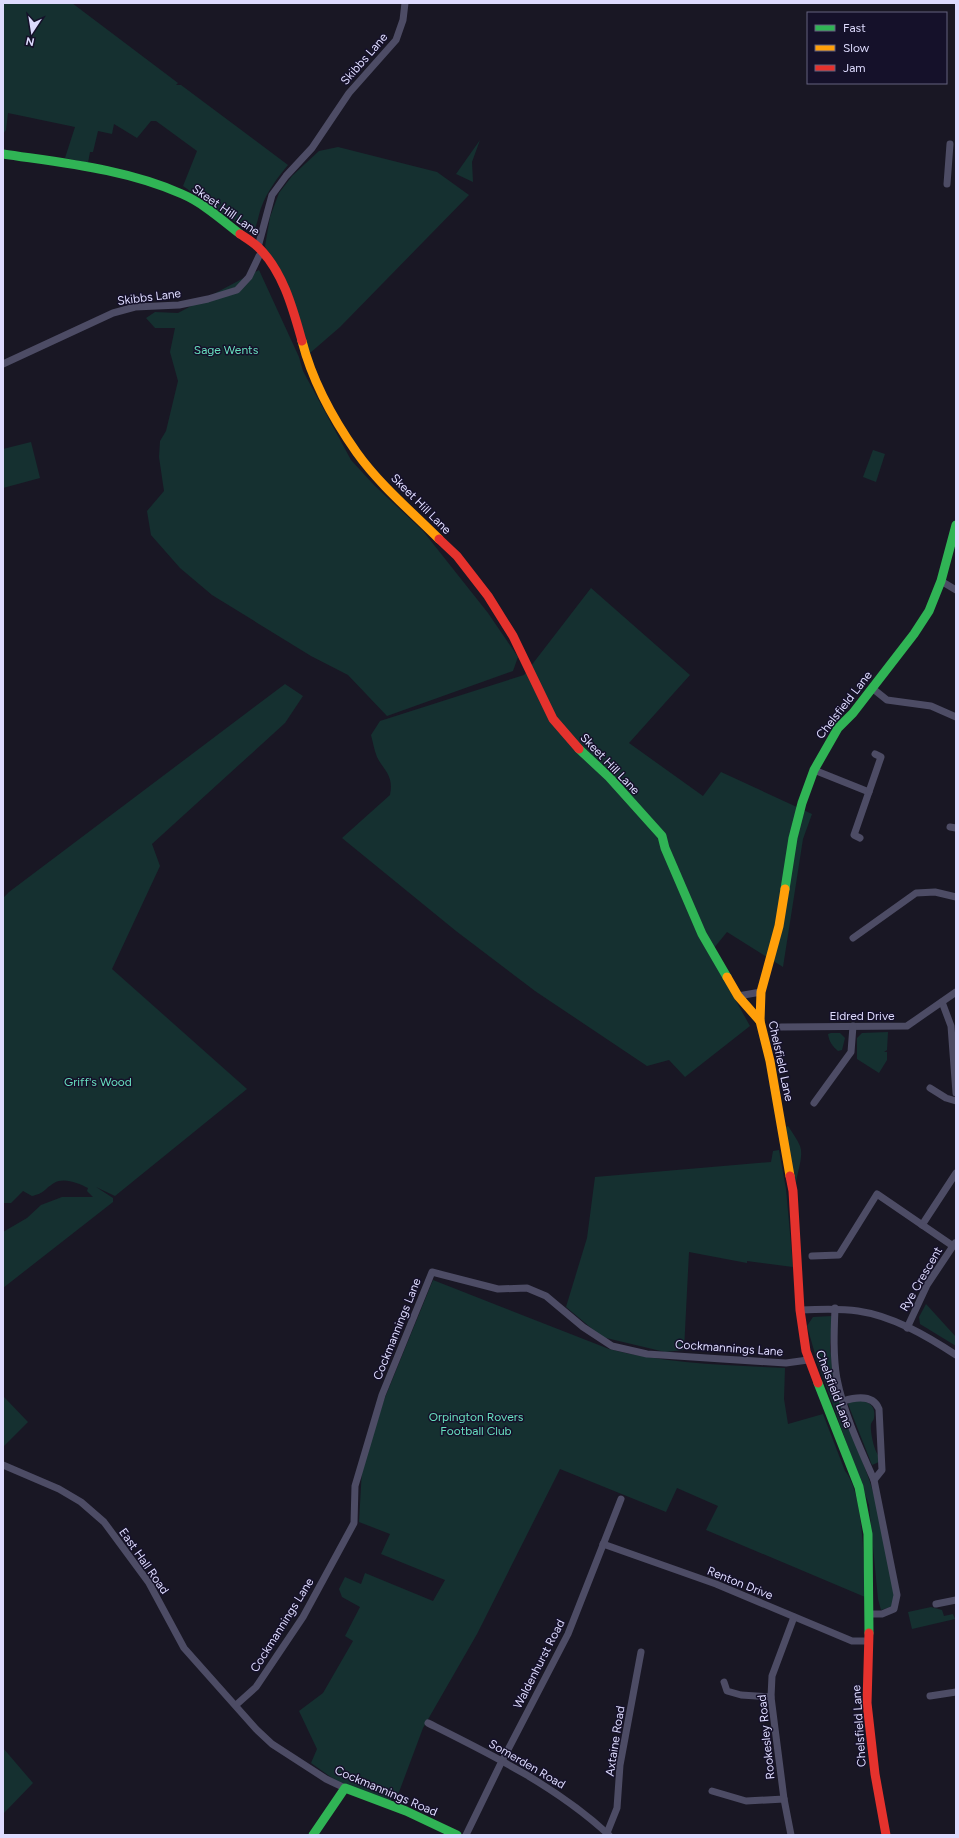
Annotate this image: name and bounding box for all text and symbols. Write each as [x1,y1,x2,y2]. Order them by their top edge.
north arrow [12,12,52,52]
legend [807,12,947,84]
text: Fast [843,21,866,35]
street label: Skibbs Lane [338,30,391,88]
text: N [25,34,36,49]
text: Slow [843,41,870,55]
text: Jam [843,61,866,75]
street label: Skeet Hill Lane [190,182,263,239]
street label: Skibbs Lane [116,286,182,308]
park label: Sage Wents [194,343,259,357]
street label: Skeet Hill Lane [388,471,454,537]
street label: Chelsfield Lane [813,668,875,742]
street label: Skeet Hill Lane [577,731,643,798]
street label: Eldred Drive [829,1009,895,1023]
street label: Chelsfield Lane [766,1019,796,1103]
park label: Griff's Wood [64,1075,132,1089]
street label: Rye Crescent [897,1244,945,1314]
street label: Cockmannings Lane [370,1276,424,1382]
street label: Cockmannings Lane [674,1337,784,1359]
street label: Chelsfield Lane [813,1348,855,1430]
park label: Orpington Rovers Football Club [429,1410,524,1438]
street label: East Hall Road [116,1525,172,1597]
street label: Renton Drive [705,1563,775,1603]
street label: Cockmannings Lane [247,1575,317,1675]
street label: Waldenhurst Road [510,1617,568,1711]
street label: Chelsfield Lane [849,1684,869,1767]
street label: Rookesley Road [755,1694,777,1780]
street label: Axtaine Road [603,1705,627,1777]
street label: Somerden Road [486,1736,568,1792]
street label: Cockmannings Road [332,1763,440,1819]

